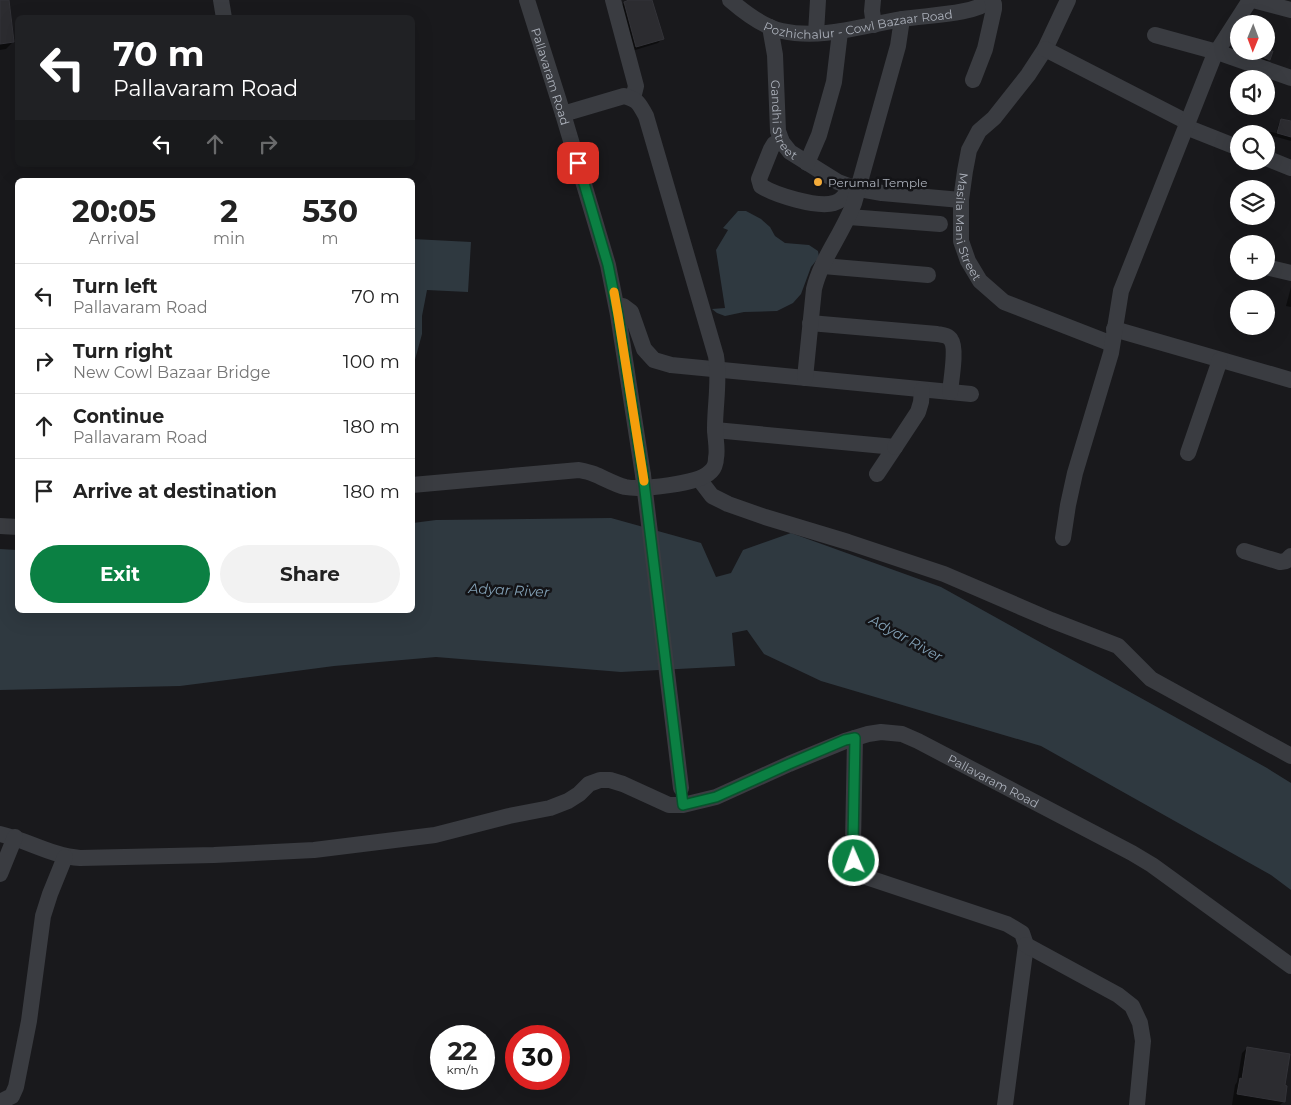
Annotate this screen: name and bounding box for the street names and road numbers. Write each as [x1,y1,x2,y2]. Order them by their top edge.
street label: Pozhichalur - Cowl Bazaar Road [762,6,953,41]
street label: Pallavaram Road [529,26,573,127]
street label: Gandhi Street [768,80,801,163]
street label: Masila Mani Street [954,172,985,283]
street label: Pallavaram Road [945,750,1042,811]

